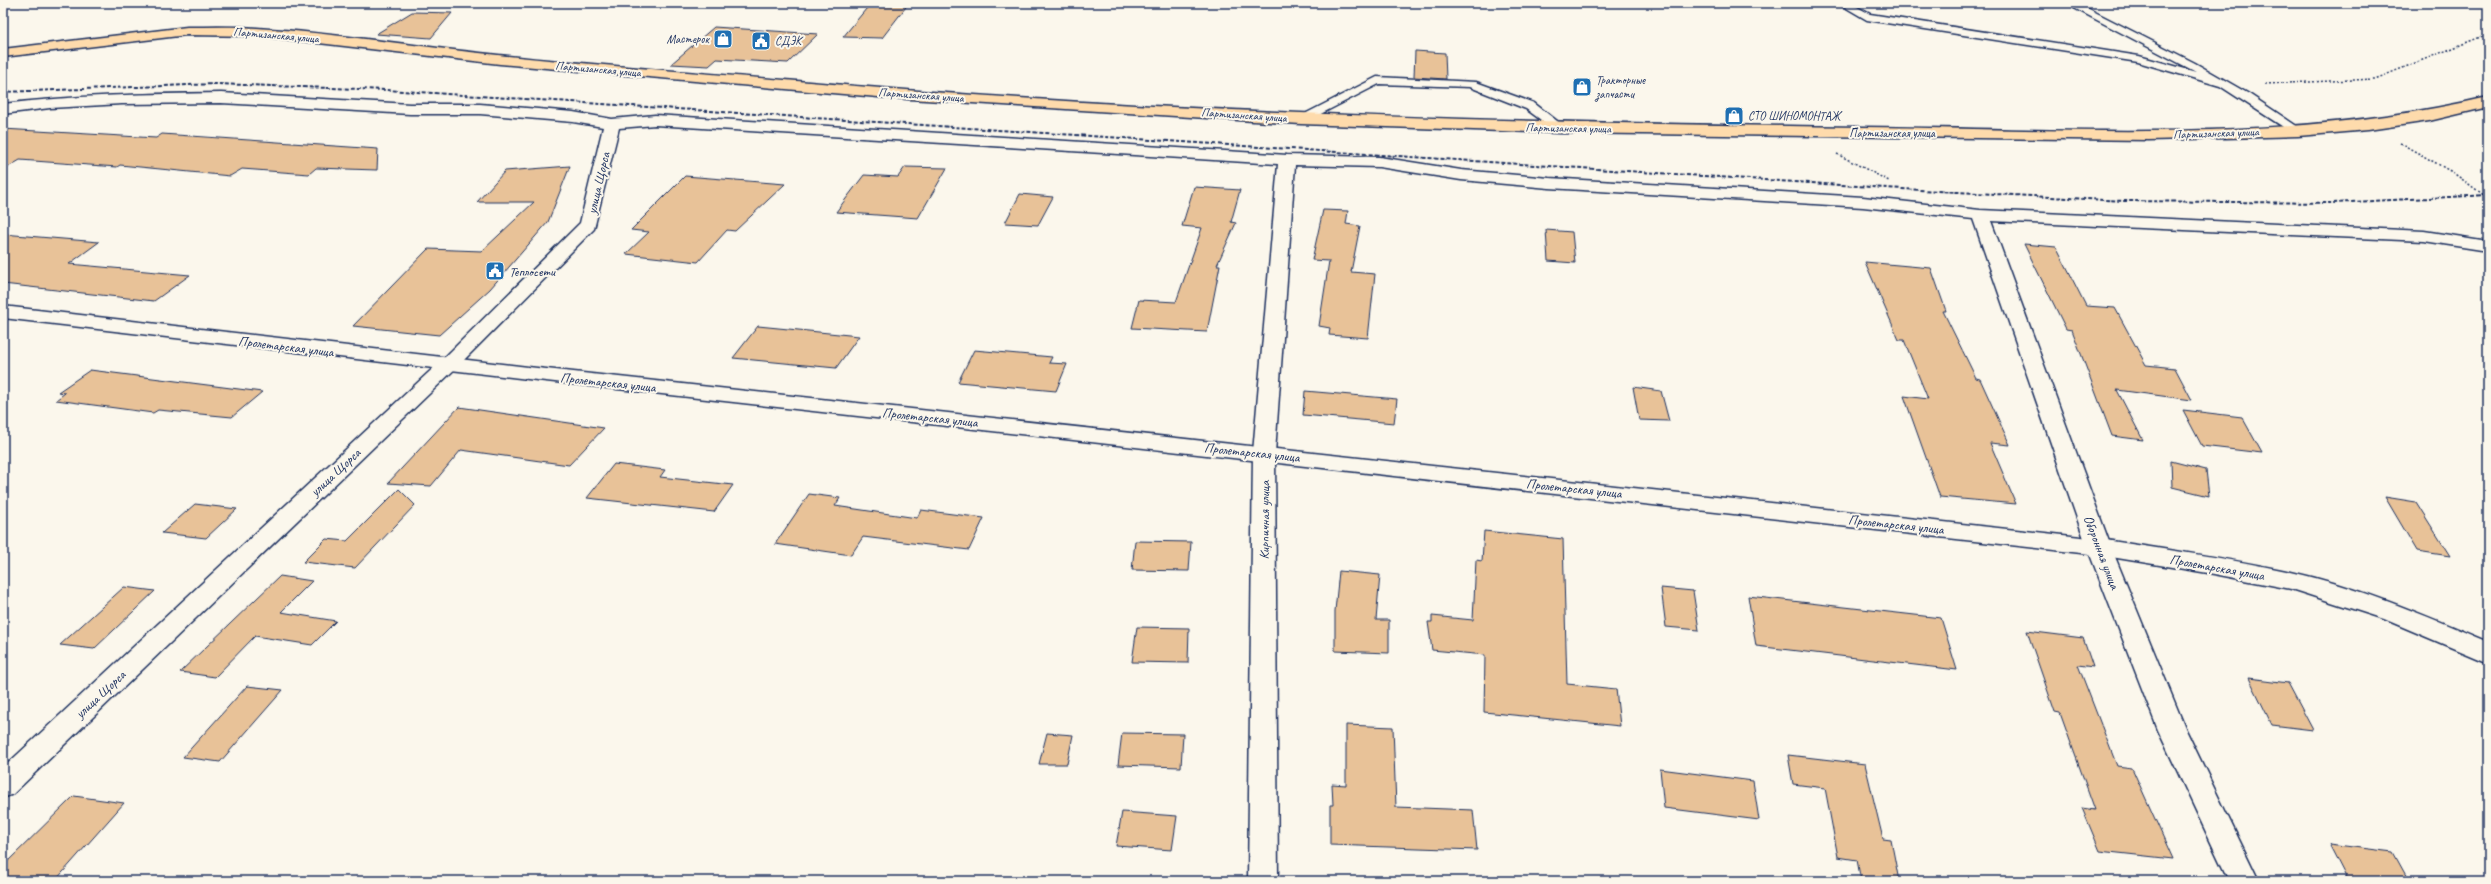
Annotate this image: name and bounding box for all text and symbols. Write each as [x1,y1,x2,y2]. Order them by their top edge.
street label: Партизанская улица [233,23,321,47]
shop icon: Мастерок [712,28,734,50]
public building icon: СДЭК [750,30,772,52]
place label: Мастерок [666,31,711,47]
place label: СДЭК [775,33,804,49]
street label: Партизанская улица [555,57,643,81]
place label: Тракторные запчасти [1594,72,1646,102]
shop icon: Тракторные запчасти [1571,76,1593,98]
street label: Партизанская улица [878,84,965,106]
street label: Партизанская улица [1201,104,1288,126]
shop icon: СТО ШИНОМОНТАЖ [1723,105,1745,127]
place label: СТО ШИНОМОНТАЖ [1748,108,1843,124]
street label: Партизанская улица [1525,119,1612,137]
street label: Партизанская улица [2173,123,2260,142]
street label: Партизанская улица [1849,125,1936,141]
street label: улица Щорса [583,149,614,217]
public building icon: Теплосети [484,260,506,282]
place label: Теплосети [509,263,556,280]
street label: Пролетарская улица [237,332,336,361]
street label: Пролетарская улица [559,369,658,396]
street label: Пролетарская улица [881,404,980,431]
street label: Пролетарская улица [1203,439,1302,466]
street label: улица Щорса [306,444,365,501]
street label: Пролетарская улица [1525,475,1624,502]
street label: Кирпичная улица [1256,480,1273,559]
street label: Пролетарская улица [1847,511,1946,538]
street label: Оборонная улица [2080,513,2124,592]
street label: Пролетарская улица [2168,551,2267,584]
street label: улица Щорса [71,666,130,723]

